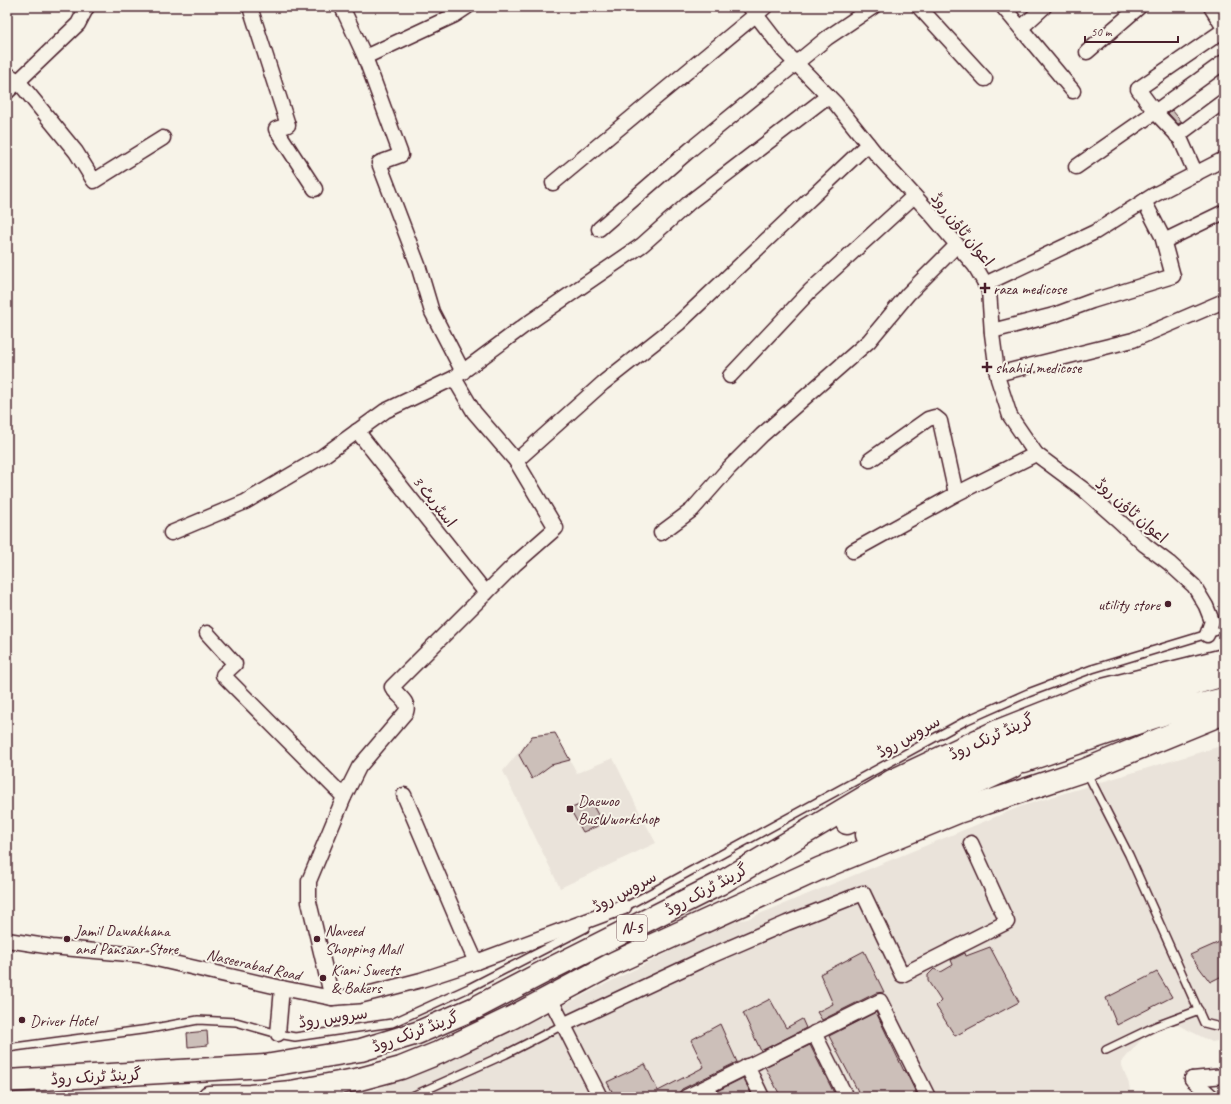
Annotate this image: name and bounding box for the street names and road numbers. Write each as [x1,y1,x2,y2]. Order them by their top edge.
street label: اعوان ٹاؤن روڈ [926,189,998,271]
street label: اسٹریٹ 3 [408,472,461,531]
street label: اعوان ٹاؤن روڈ [1091,474,1172,548]
street label: گرینڈ ٹرنک روڈ [946,709,1037,765]
street label: سروس روڈ [873,711,944,763]
street label: گرینڈ ٹرنک روڈ [662,860,752,920]
street label: سروس روڈ [589,867,660,917]
road number: N-5 [617,915,647,941]
street label: Naseerabad Road [205,944,305,986]
street label: سروس روڈ [297,1003,369,1033]
street label: گرینڈ ٹرنک روڈ [369,1007,462,1057]
street label: گرینڈ ٹرنک روڈ [50,1065,142,1089]

